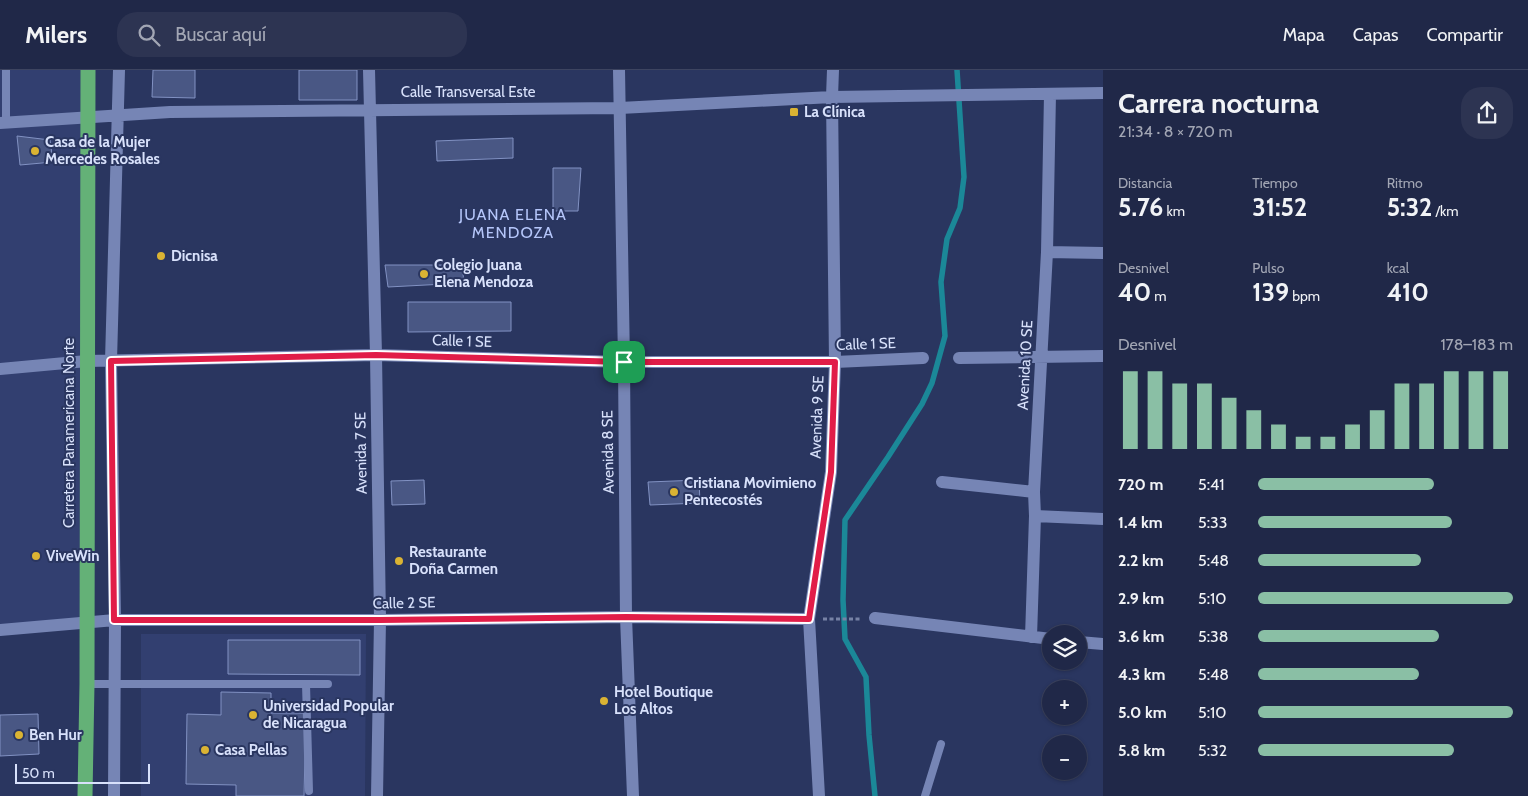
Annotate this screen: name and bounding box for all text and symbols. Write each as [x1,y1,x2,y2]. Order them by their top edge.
search box [117,12,467,57]
text: Milers [25,20,87,49]
icon: search [135,21,163,49]
text: Buscar aquí [175,23,266,46]
text: Mapa [1283,24,1325,46]
text: Capas [1353,24,1399,46]
text: Compartir [1427,24,1503,46]
street label: Calle Transversal Este [401,83,536,101]
text: Carrera nocturna [1118,86,1319,120]
button: share [1461,87,1513,139]
place label: La Clínica [804,103,866,121]
marker: La Clínica [788,106,800,118]
text: 21:34 · 8 × 720 m [1118,122,1232,141]
place label: Casa de la Mujer Mercedes Rosales [45,133,160,168]
marker: Casa de la Mujer Mercedes Rosales [29,145,41,157]
text: Distancia [1118,174,1172,192]
text: Tiempo [1252,174,1298,192]
text: Ritmo [1387,174,1423,192]
text: 5.76 [1118,192,1163,222]
text: 31:52 [1252,192,1307,222]
text: 5:32 [1387,192,1432,222]
text: km [1163,202,1185,220]
text: /km [1432,202,1459,220]
district label: JUANA ELENA MENDOZA [458,205,567,242]
place label: Dicnisa [171,247,218,265]
marker: Dicnisa [155,250,167,262]
place label: Colegio Juana Elena Mendoza [434,256,534,291]
text: Desnivel [1118,259,1169,277]
text: Pulso [1252,259,1284,277]
text: kcal [1387,259,1409,277]
marker: Colegio Juana Elena Mendoza [418,268,430,280]
text: 40 [1118,277,1151,307]
text: 139 [1252,277,1289,307]
text: 410 [1387,277,1429,307]
text: m [1151,287,1167,305]
text: bpm [1289,287,1320,305]
street label: Avenida 10 SE [1014,320,1036,410]
street label: Calle 1 SE [432,331,492,351]
street label: Calle 1 SE [836,334,896,354]
text: Desnivel [1118,335,1176,354]
text: 178–183 m [1440,335,1513,354]
street label: Carretera Panamericana Norte [60,338,78,528]
pin [603,341,645,383]
icon: arrive [610,348,638,376]
street label: Avenida 9 SE [807,375,827,459]
street label: Avenida 8 SE [598,410,618,494]
street label: Avenida 7 SE [351,412,371,494]
place label: Cristiana Movimieno Pentecostés [684,474,817,509]
text: 720 m [1118,475,1163,494]
text: 5:41 [1198,475,1224,494]
marker: Cristiana Movimieno Pentecostés [668,486,680,498]
text: 1.4 km [1118,513,1163,532]
text: 5:33 [1198,513,1227,532]
place label: Restaurante Doña Carmen [409,543,498,578]
place label: ViveWin [46,547,99,565]
marker: ViveWin [30,550,42,562]
text: 2.2 km [1118,551,1164,570]
text: 5:48 [1198,551,1229,570]
marker: Restaurante Doña Carmen [393,555,405,567]
text: 2.9 km [1118,589,1164,608]
text: 5:10 [1198,589,1226,608]
street label: Calle 2 SE [372,593,436,613]
map controls [1042,625,1087,780]
button: layers [1042,625,1087,670]
text: 3.6 km [1118,627,1164,646]
text: 5:38 [1198,627,1228,646]
text: 4.3 km [1118,665,1165,684]
text: 5:48 [1198,665,1229,684]
button: + [1042,680,1087,725]
place label: Hotel Boutique Los Altos [614,683,713,718]
marker: Hotel Boutique Los Altos [598,695,610,707]
place label: Universidad Popular de Nicaragua [263,697,394,732]
text: 5.0 km [1118,703,1167,722]
text: 5:10 [1198,703,1226,722]
marker: Universidad Popular de Nicaragua [247,709,259,721]
place label: Ben Hur [29,726,82,744]
marker: Ben Hur [13,729,25,741]
button: − [1042,735,1087,780]
place label: Casa Pellas [215,741,287,759]
text: 5.8 km [1118,741,1165,760]
text: 5:32 [1198,741,1227,760]
marker: Casa Pellas [199,744,211,756]
scale bar [15,761,150,784]
text: 50 m [22,764,55,782]

